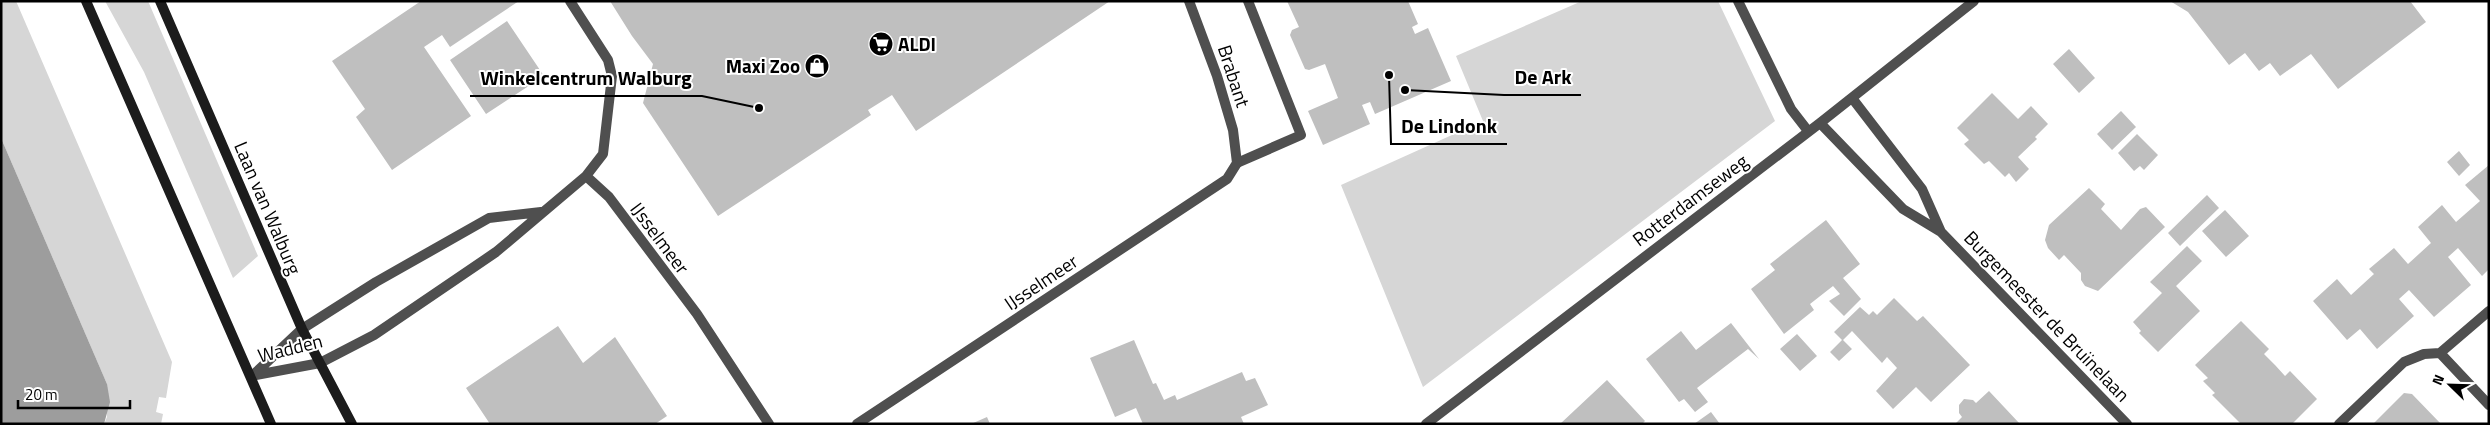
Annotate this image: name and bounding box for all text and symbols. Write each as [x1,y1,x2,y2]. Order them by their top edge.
place label: ALDI [898,29,936,58]
supermarket icon: ALDI [868,31,894,57]
street label: Brabant [1211,41,1258,111]
place label: Maxi Zoo [726,51,800,80]
shop icon: Maxi Zoo [804,53,830,79]
callout: De Ark [1504,60,1581,95]
callout: Winkelcentrum Walburg [470,61,702,96]
text: De Ark [1514,61,1572,92]
text: Winkelcentrum Walburg [480,62,692,93]
callout: De Lindonk [1391,109,1507,144]
text: De Lindonk [1401,110,1498,141]
street label: Laan van Walburg [227,137,310,279]
street label: Rotterdamseweg [1626,146,1754,253]
street label: IJsselmeer [624,196,697,280]
street label: Burgemeester de Bruïnelaan [1958,223,2137,408]
street label: IJsselmeer [998,246,1084,317]
street label: Wadden [254,325,325,370]
north arrow [2425,360,2475,410]
text: N [2426,371,2449,388]
scale bar [18,378,130,410]
text: 20 m [25,383,58,406]

